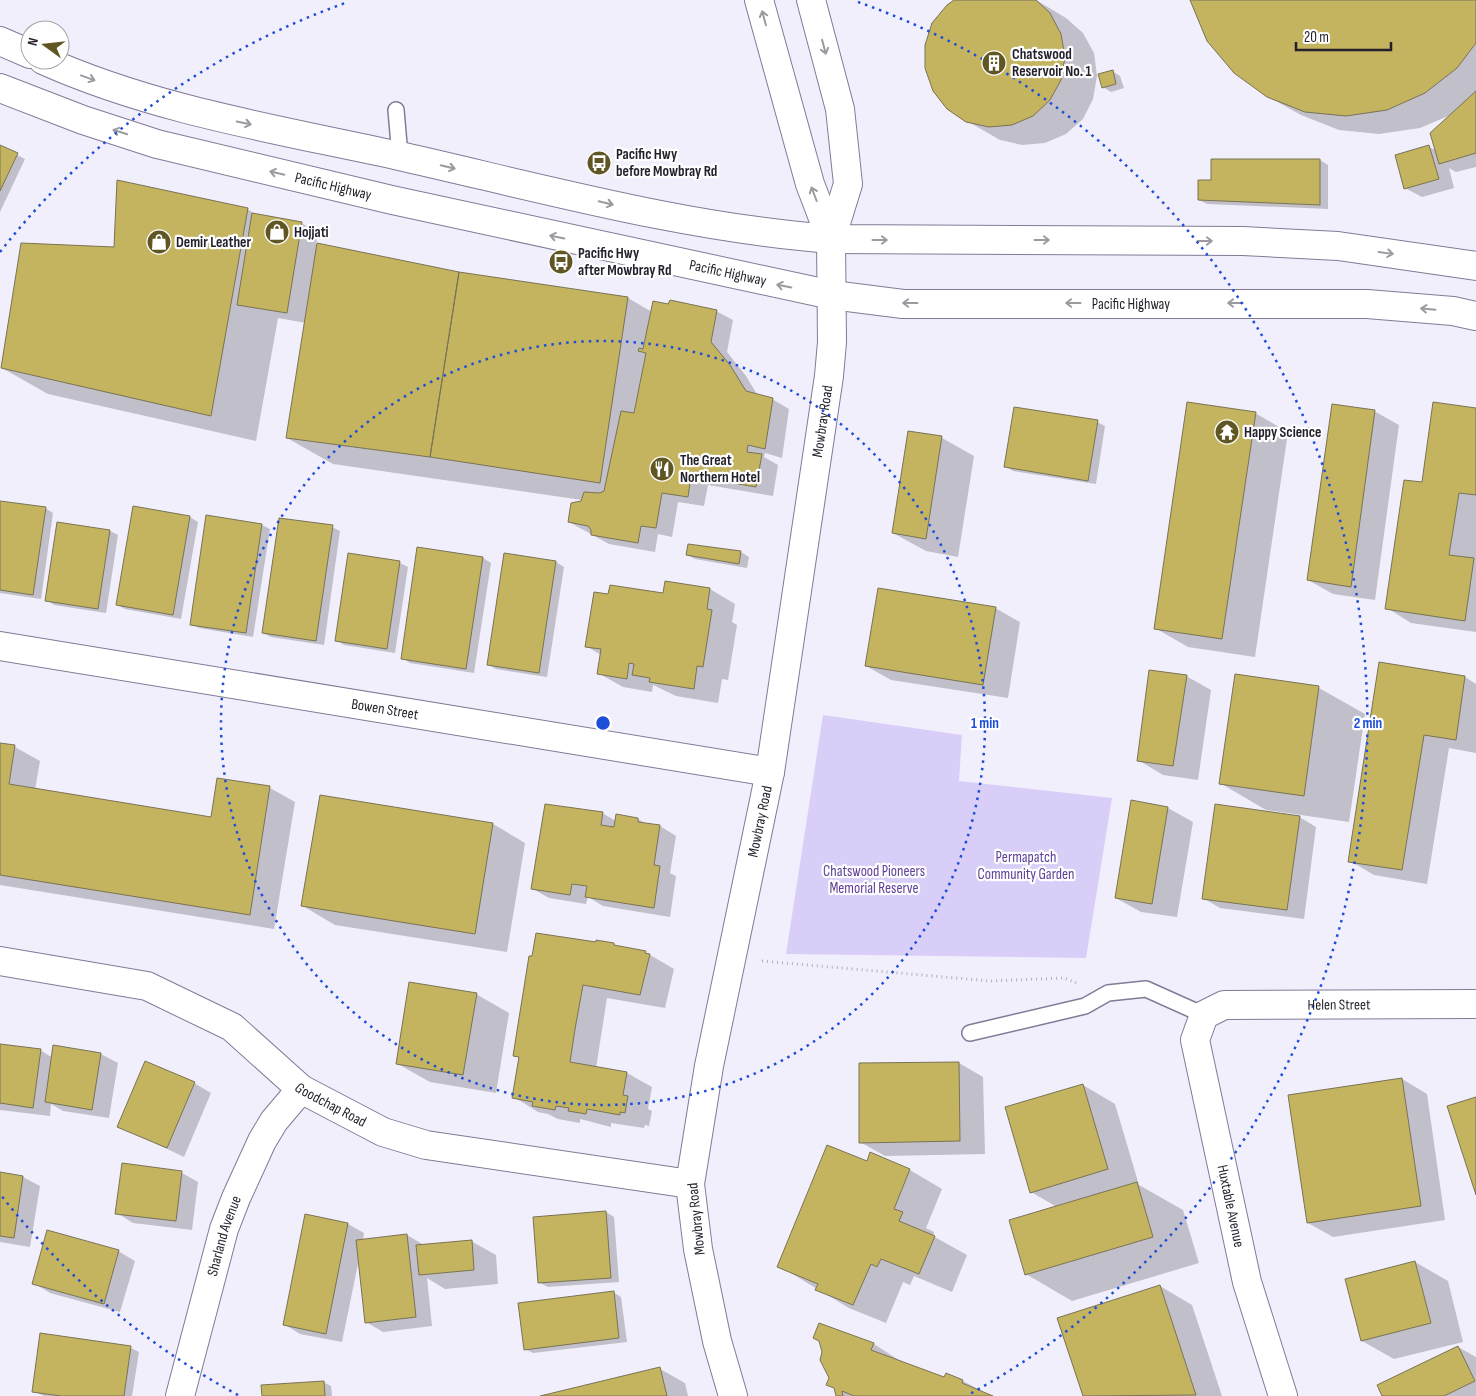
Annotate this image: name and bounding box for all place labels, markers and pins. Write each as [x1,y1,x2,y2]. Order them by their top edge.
place label: Chatswood Reservoir No. 1 [1012,45,1091,81]
building icon: Chatswood Reservoir No. 1 [981,50,1007,76]
place label: Pacific Hwy before Mowbray Rd [616,145,717,181]
bus stop icon: Pacific Hwy before Mowbray Rd [586,150,612,176]
shop icon: Hojjati [264,219,290,245]
place label: Hojjati [294,223,329,242]
shop icon: Demir Leather [146,229,172,255]
place label: Demir Leather [176,233,252,252]
place label: Pacific Hwy after Mowbray Rd [578,244,671,280]
bus stop icon: Pacific Hwy after Mowbray Rd [548,249,574,275]
temple icon: Happy Science [1214,419,1240,445]
place label: Happy Science [1244,423,1322,442]
place label: The Great Northern Hotel [680,451,760,487]
restaurant icon: The Great Northern Hotel [649,456,675,482]
centre of rings [594,714,612,732]

